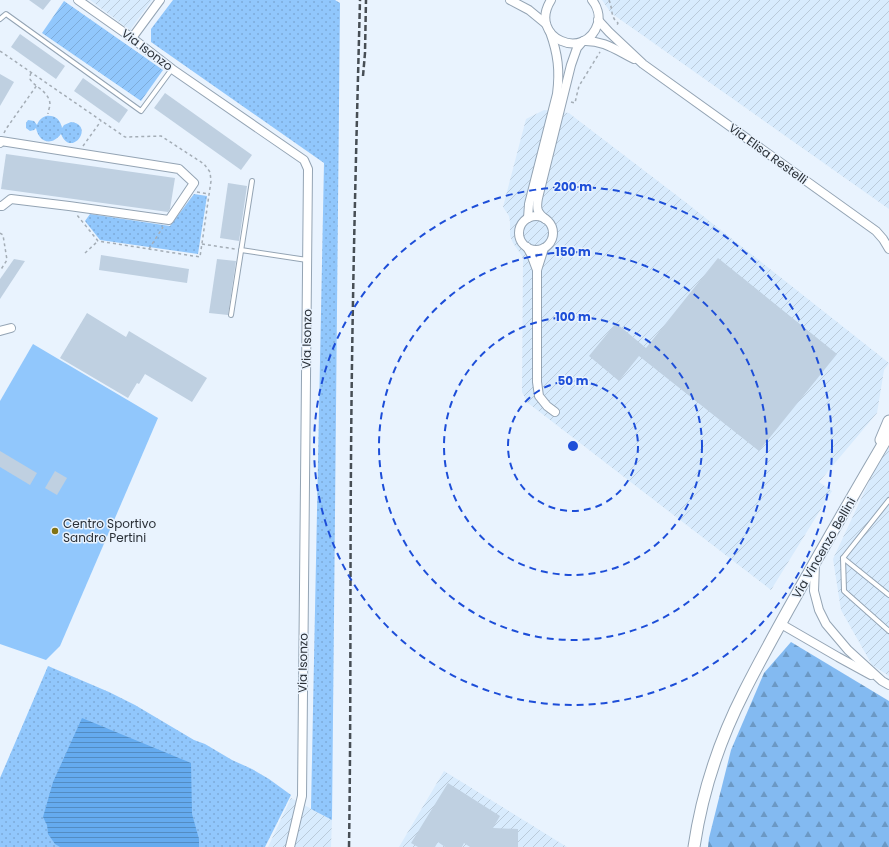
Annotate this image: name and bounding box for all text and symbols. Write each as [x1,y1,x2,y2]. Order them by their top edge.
street label: Via Isonzo [118,25,177,75]
street label: Via Elisa Restelli [725,119,811,188]
text: 200 m [554,178,592,195]
text: 150 m [555,243,591,260]
street label: Via Isonzo [297,308,316,369]
text: 100 m [555,308,591,325]
text: 50 m [558,372,589,389]
centre of rings [566,439,580,453]
street label: Via Vincenzo Bellini [788,494,859,601]
place label: Centro Sportivo Sandro Pertini [63,515,156,546]
marker: Centro Sportivo Sandro Pertini [50,526,60,536]
street label: Via Isonzo [293,632,312,693]

